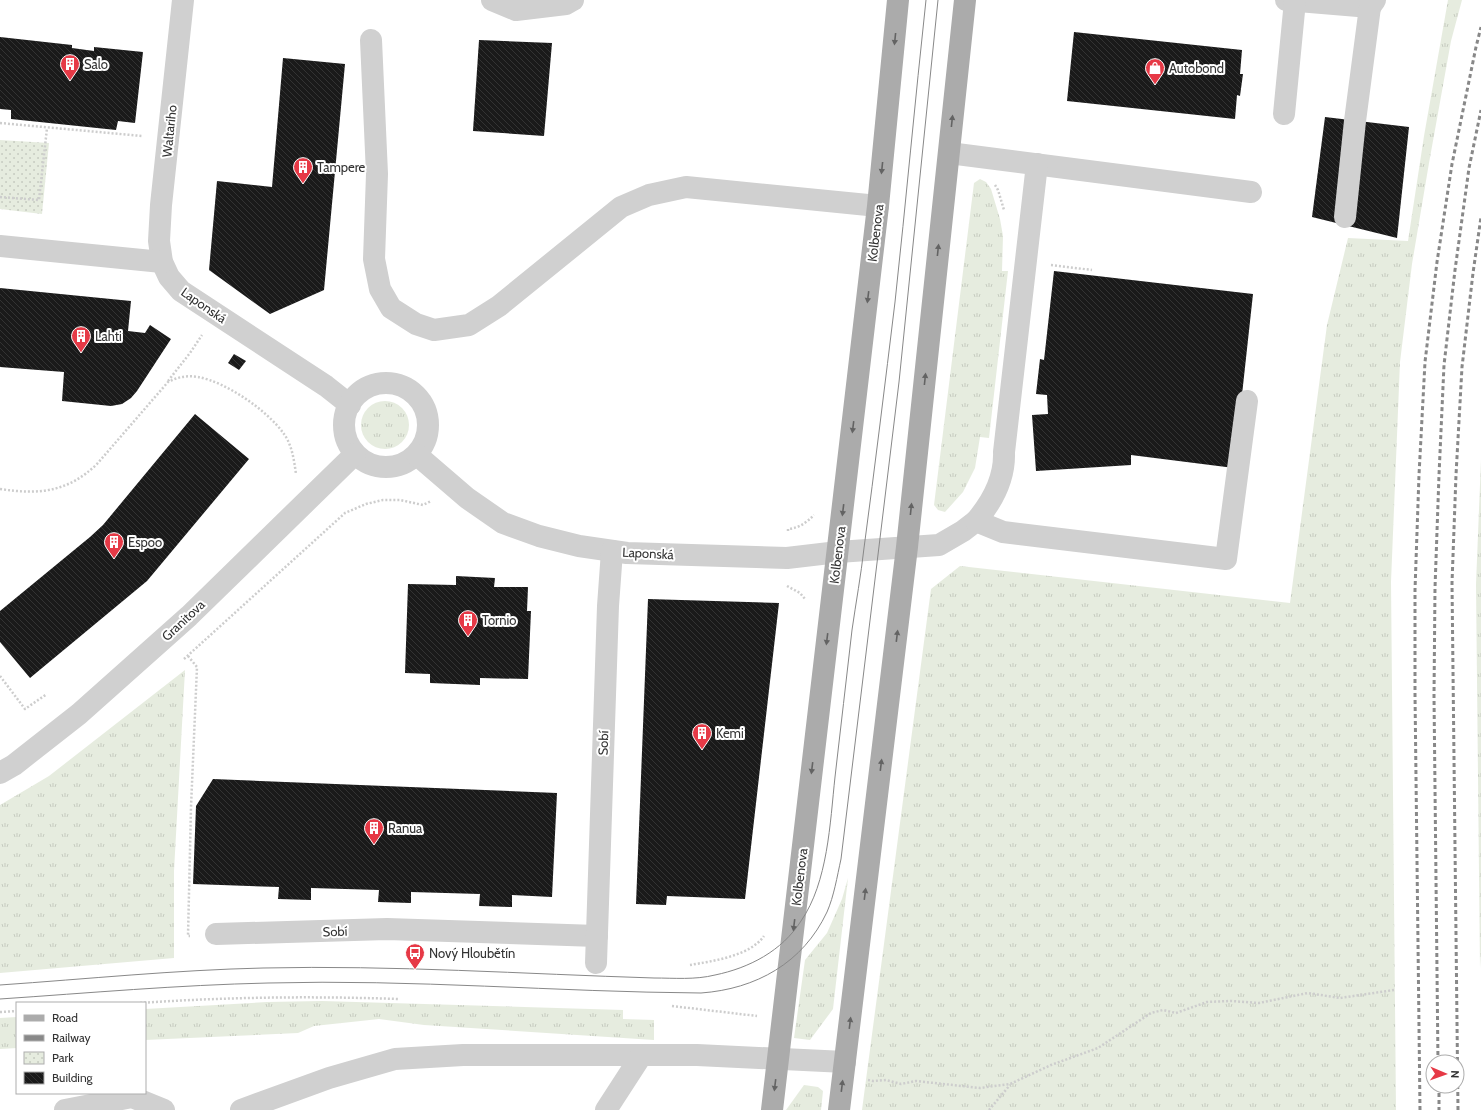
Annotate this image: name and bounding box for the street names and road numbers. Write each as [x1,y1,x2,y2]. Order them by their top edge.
street label: Waltariho [158,104,180,158]
street label: Kolbenova [864,203,887,263]
street label: Laponská [178,284,230,327]
street label: Kolbenova [826,525,849,585]
street label: Laponská [622,544,675,562]
street label: Granitova [158,596,208,644]
street label: Sobí [595,730,611,756]
street label: Kolbenova [788,847,811,907]
street label: Sobí [322,923,348,939]

